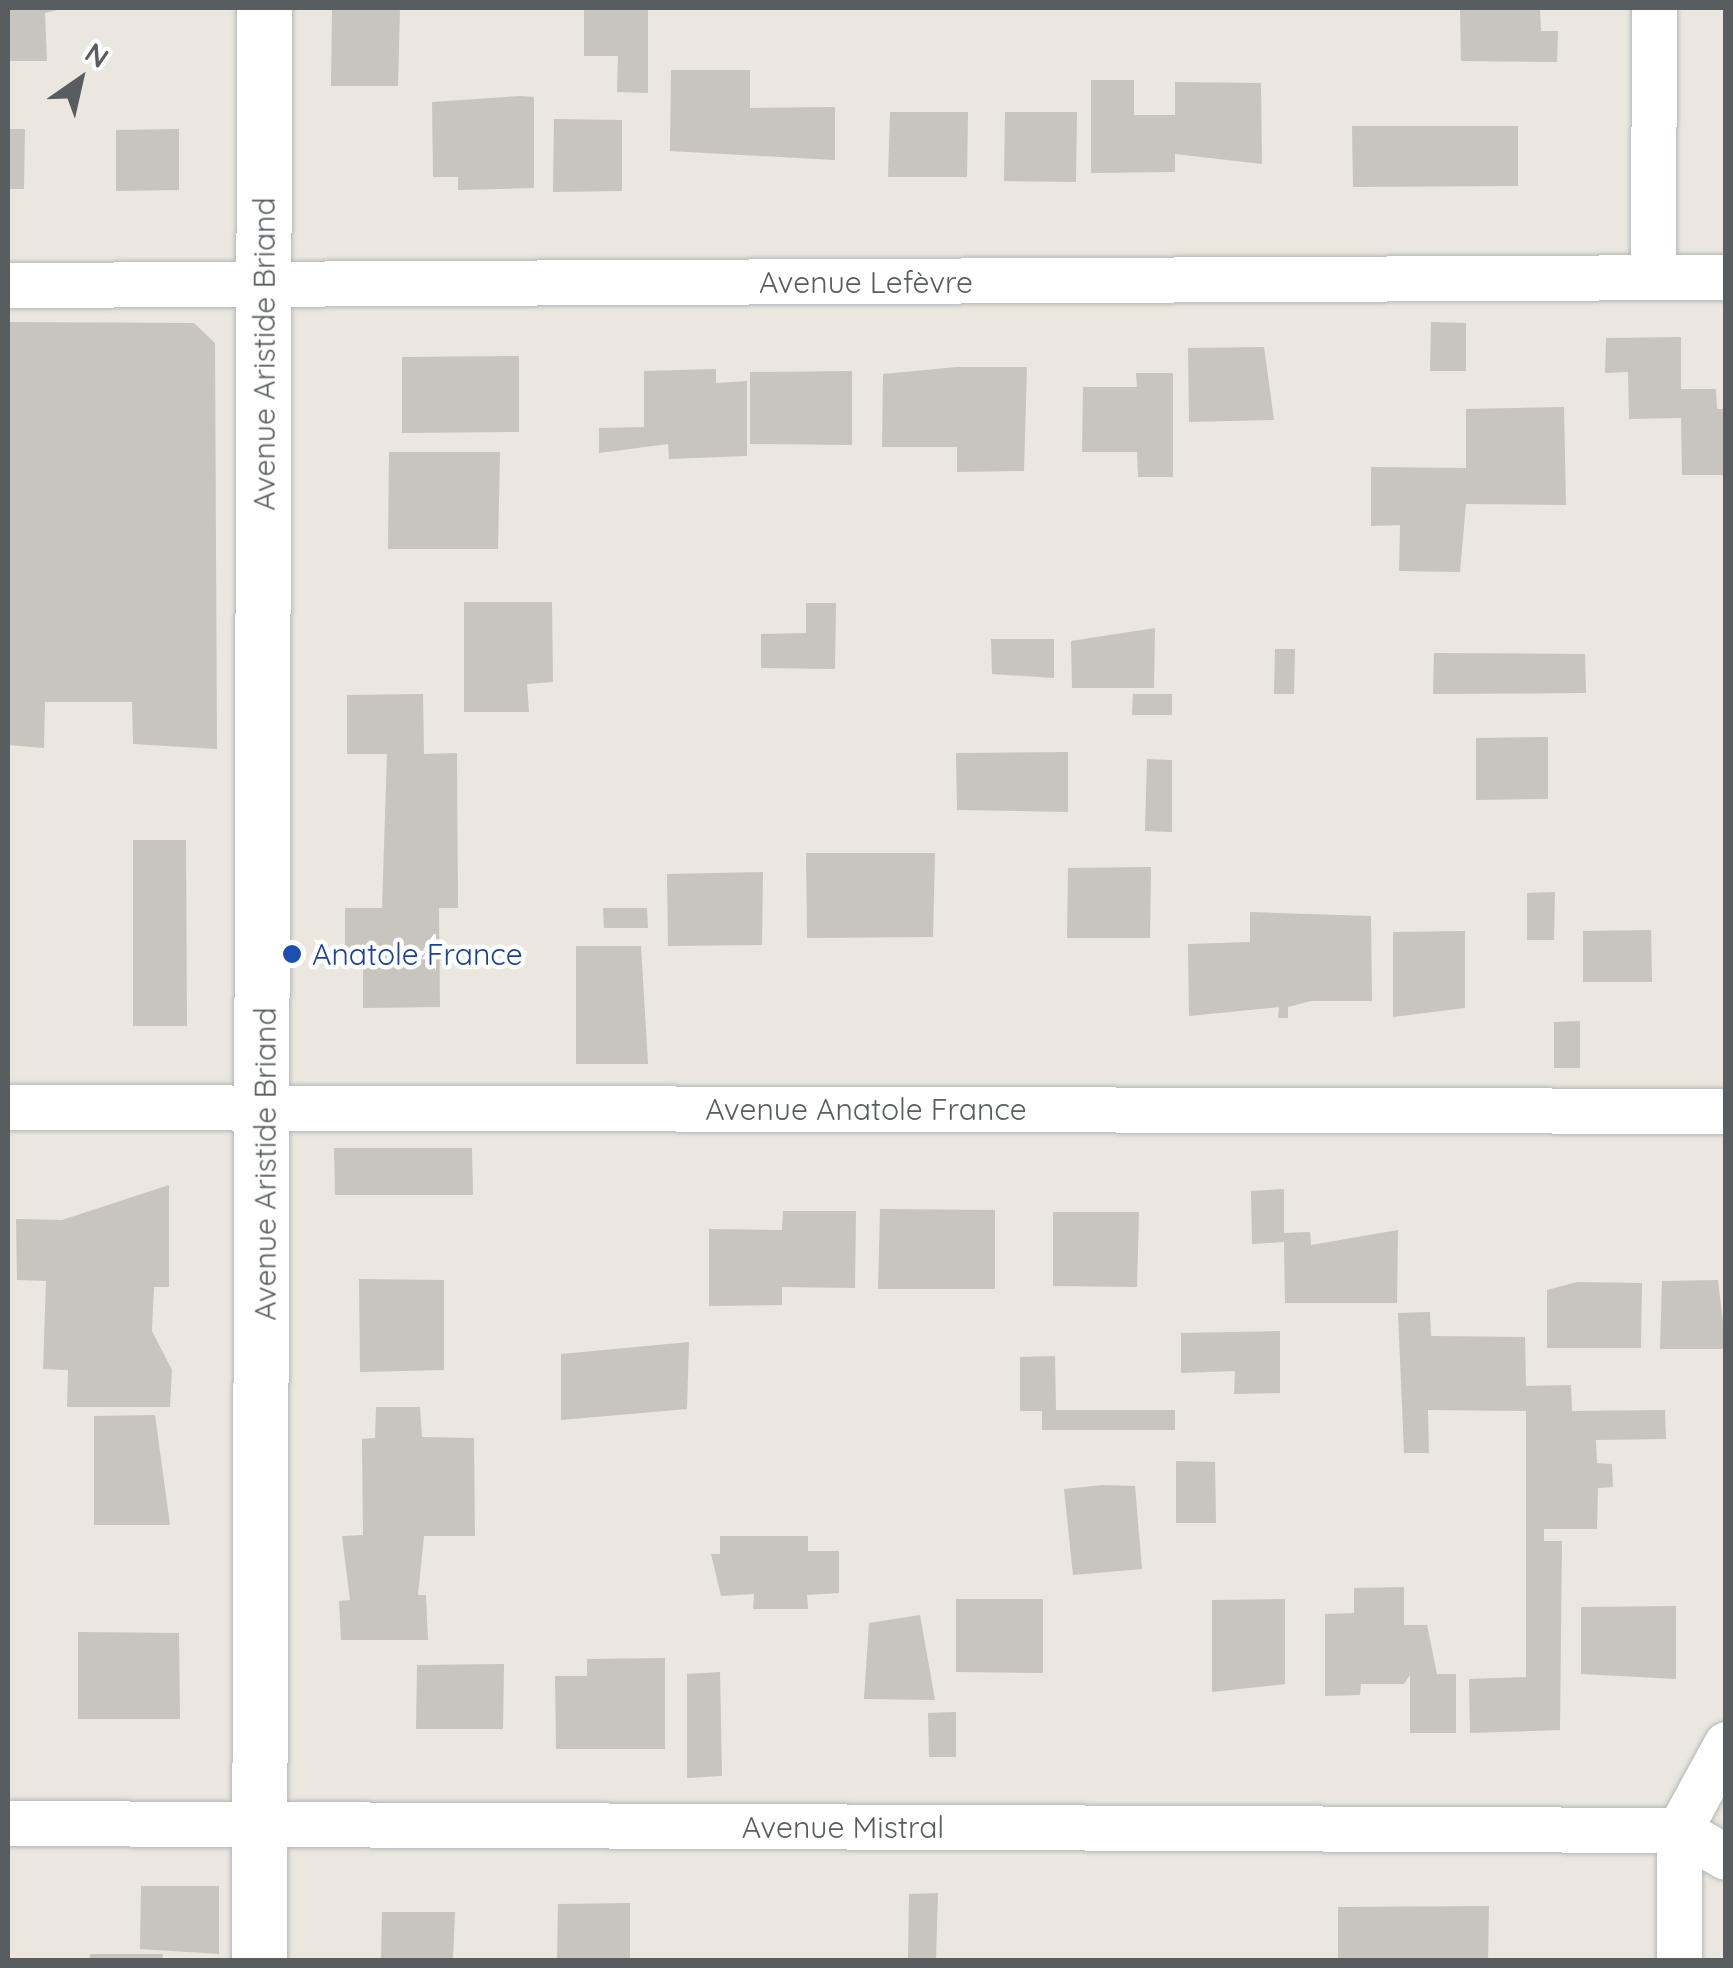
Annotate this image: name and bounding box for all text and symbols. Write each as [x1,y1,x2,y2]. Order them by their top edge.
north arrow [30,30,130,130]
text: N [79,34,115,75]
street label: Avenue Aristide Briand [246,197,282,511]
street label: Avenue Lefèvre [759,264,973,300]
place label: Anatole France [312,936,523,972]
marker: Anatole France [281,943,303,965]
street label: Avenue Aristide Briand [247,1007,283,1321]
street label: Avenue Anatole France [705,1091,1027,1127]
street label: Avenue Mistral [742,1809,944,1845]

